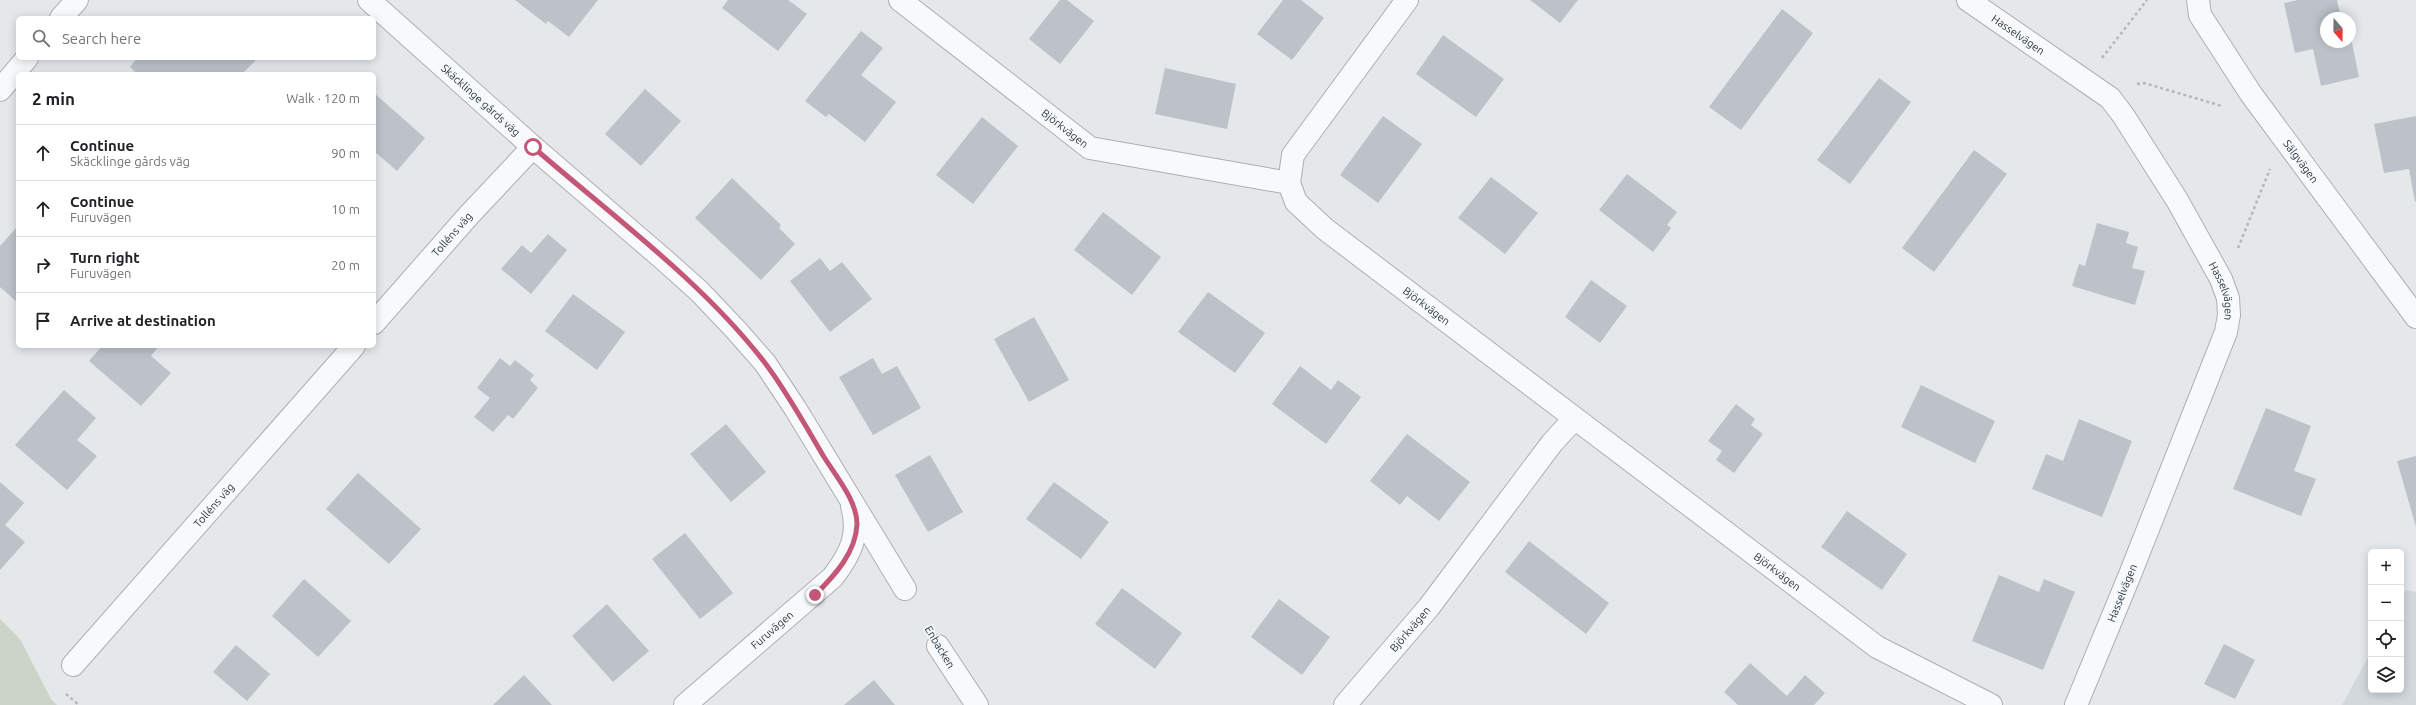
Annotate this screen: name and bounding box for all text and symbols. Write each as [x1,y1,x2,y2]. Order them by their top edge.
street label: Hasselvägen [1989,12,2047,57]
north arrow [2320,12,2356,48]
search box [16,16,376,60]
icon: search [30,27,52,49]
text: Search here [62,30,141,47]
street label: Skäcklinge gårds väg [439,62,523,139]
text: 2 min [32,89,75,108]
text: Walk · 120 m [286,91,360,105]
street label: Björkvägen [1039,107,1090,150]
text: Continue [70,137,134,154]
route start [524,138,542,156]
street label: Sälgvägen [2281,138,2321,185]
icon: ahead [32,142,54,164]
text: 90 m [331,146,360,160]
text: Skäcklinge gårds väg [70,154,190,168]
text: Continue [70,193,134,210]
icon: ahead [32,198,54,220]
text: 10 m [331,202,360,216]
text: Furuvägen [70,210,131,224]
street label: Tolléns väg [429,210,475,259]
text: Turn right [70,249,140,266]
icon: right [32,254,54,276]
text: 20 m [331,258,360,272]
street label: Hasselvägen [2207,260,2235,321]
text: Furuvägen [70,266,131,280]
street label: Björkvägen [1401,284,1452,327]
icon: arrive [32,310,54,332]
text: Arrive at destination [70,312,216,329]
street label: Tolléns väg [191,481,236,530]
map controls [2368,549,2404,693]
button: + [2368,549,2404,585]
street label: Björkvägen [1752,550,1803,593]
street label: Hasselvägen [2105,562,2139,624]
button: − [2368,585,2404,621]
route end [806,586,824,604]
street label: Björkvägen [1387,604,1433,654]
street label: Furuvägen [748,608,796,651]
button: locate [2368,621,2404,657]
street label: Enbacken [923,624,957,670]
button: layers [2368,657,2404,693]

